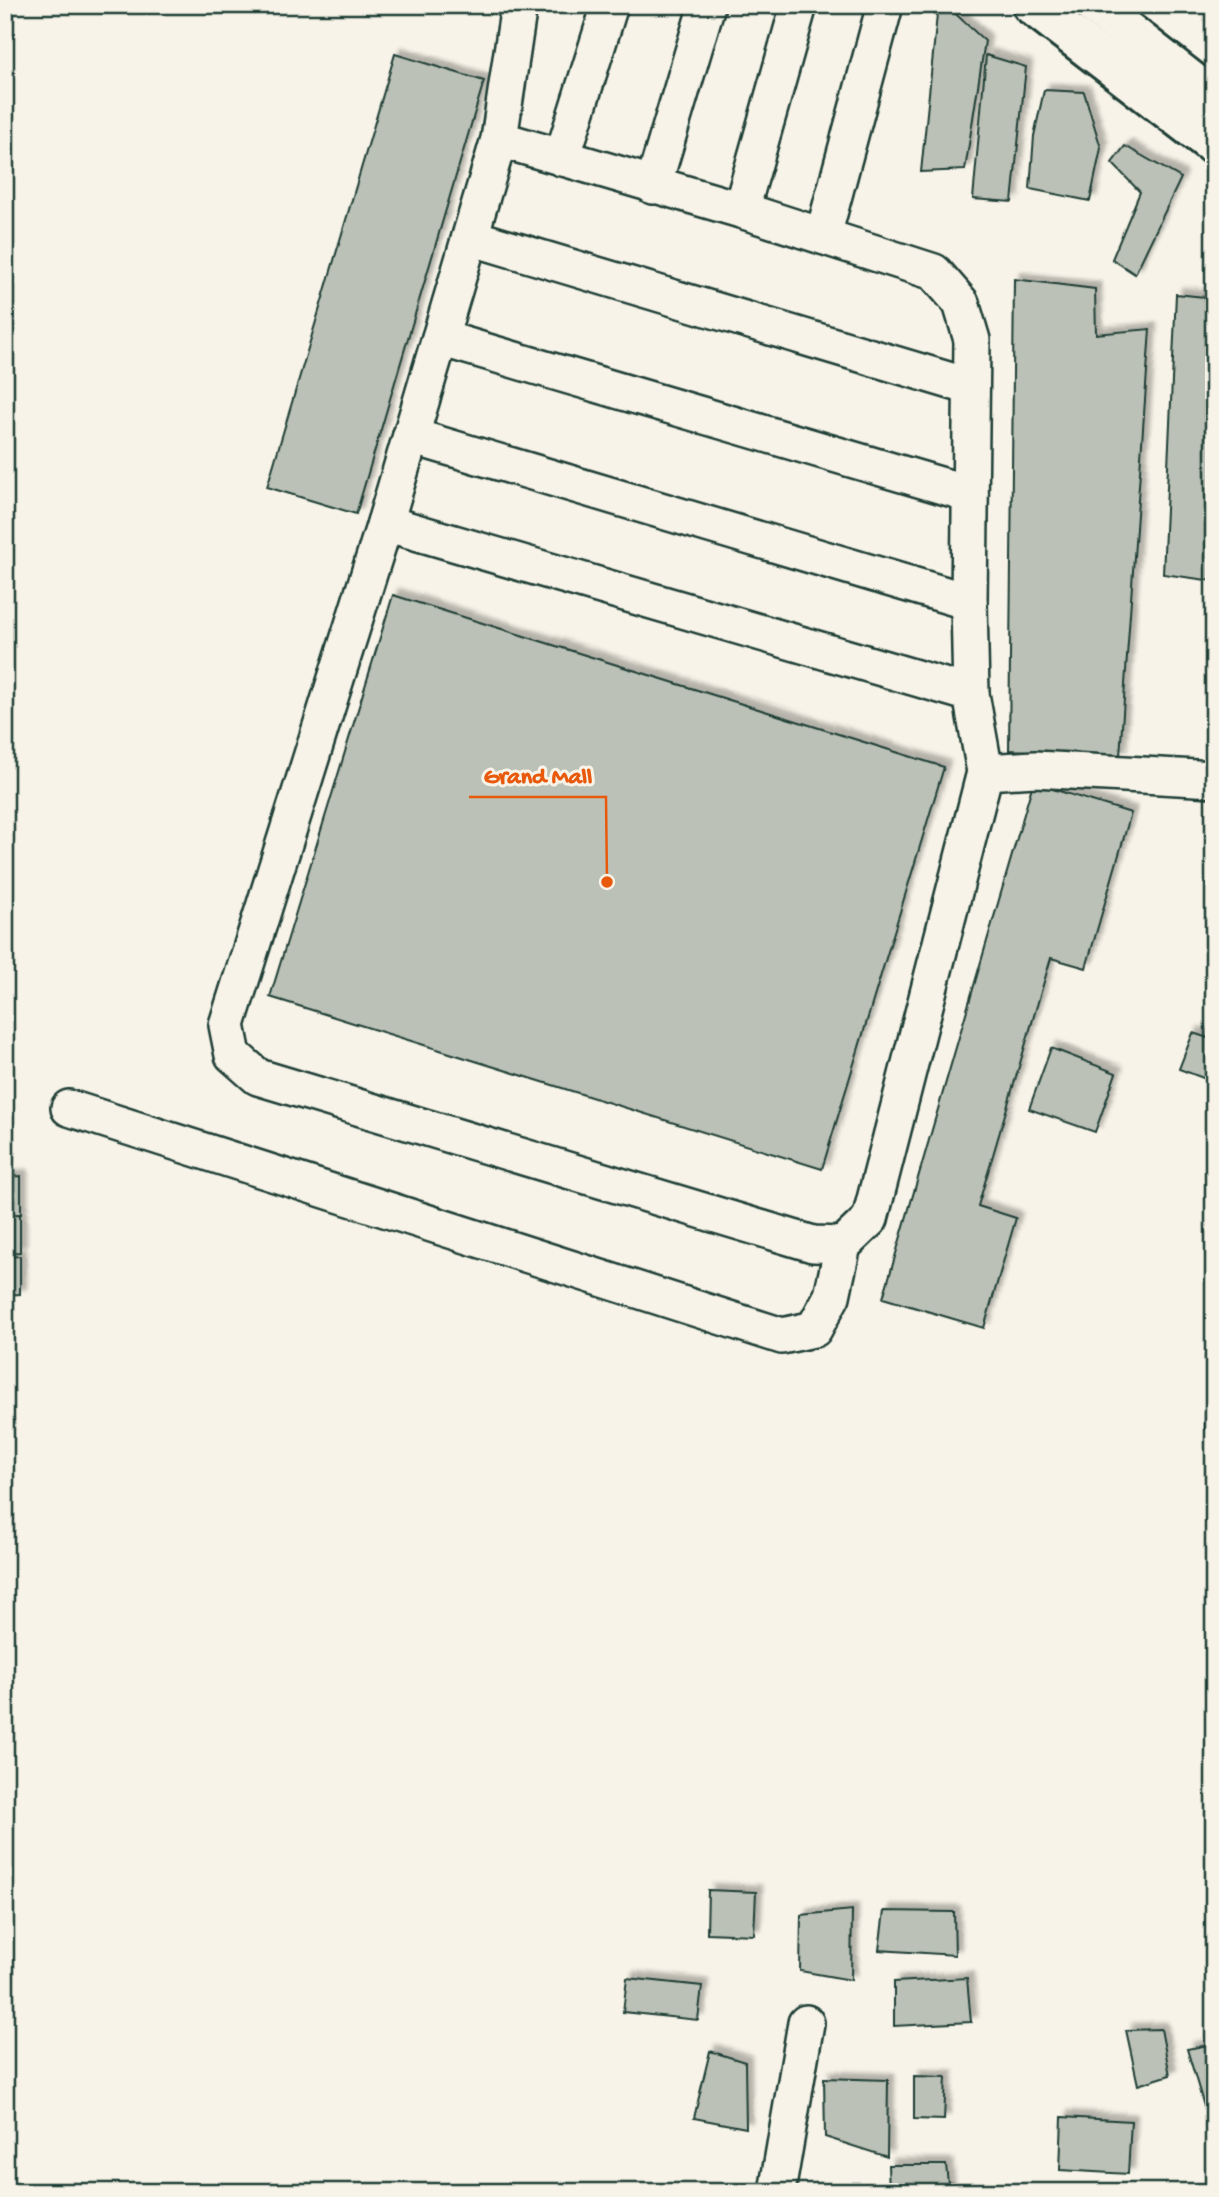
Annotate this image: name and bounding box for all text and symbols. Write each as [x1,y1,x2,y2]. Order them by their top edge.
callout: Grand Mall [469,752,606,797]
text: Grand Mall [484,764,592,793]

